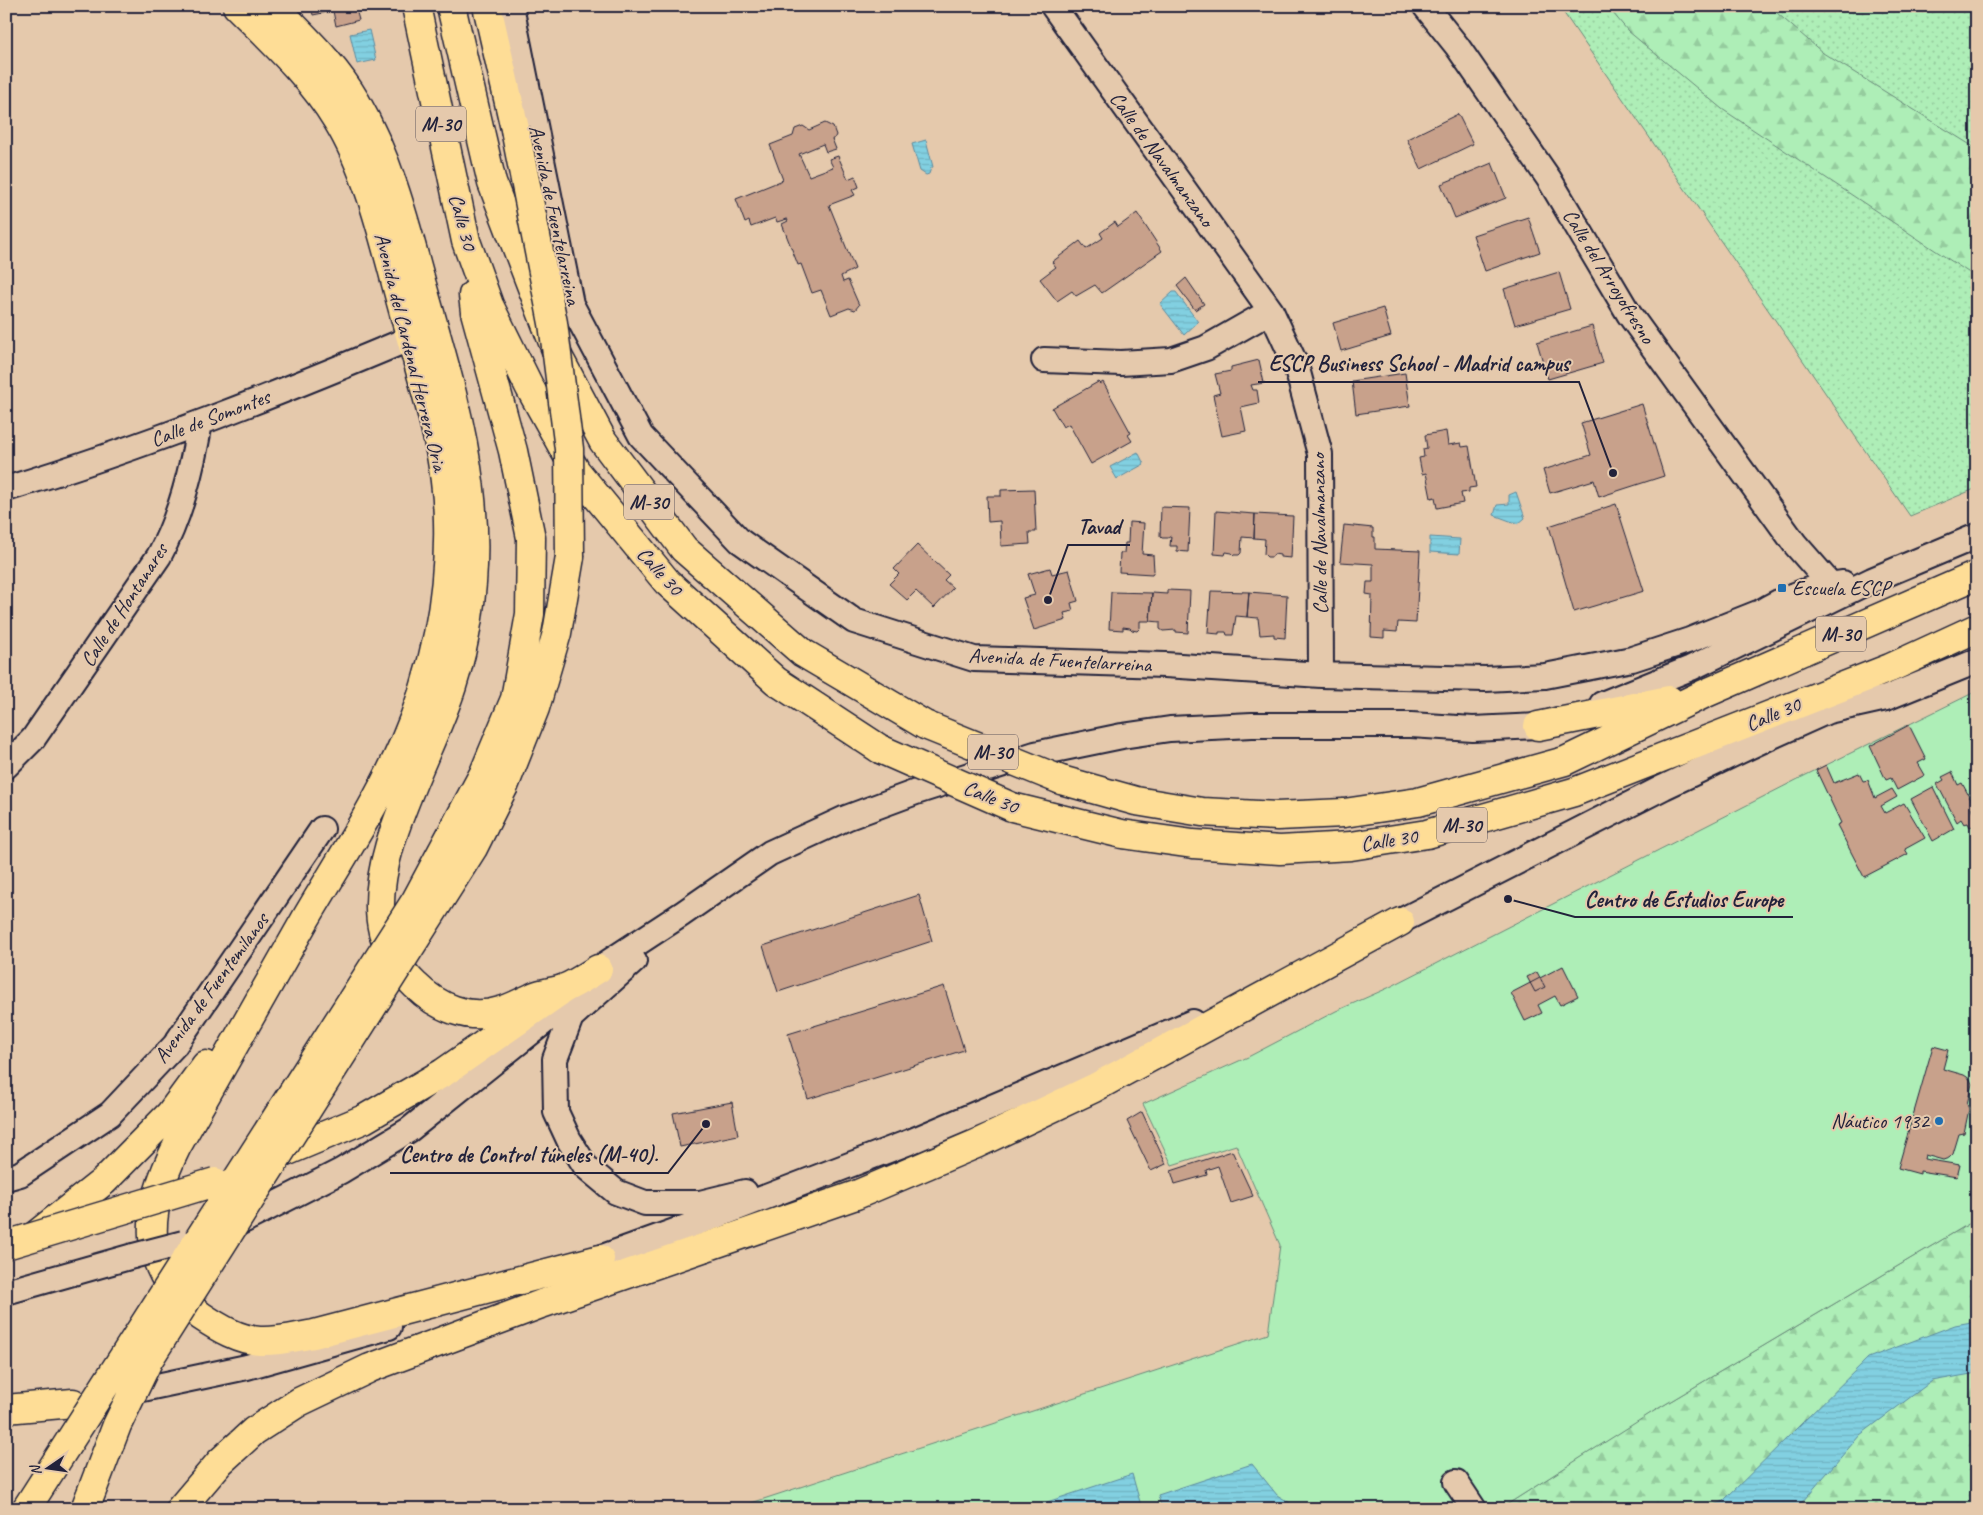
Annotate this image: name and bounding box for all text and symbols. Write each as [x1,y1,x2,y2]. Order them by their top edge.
street label: Calle de Navalmanzano [1104,86,1221,234]
road number: M-30 [416,106,466,142]
street label: Avenida de Fuentelarreina [523,123,587,309]
street label: Calle 30 [443,191,483,254]
street label: Calle del Arroyofresno [1557,204,1662,349]
street label: Avenida del Cardenal Herrera Oria [369,230,454,476]
callout: ESCP Business School - Madrid campus [1258,345,1579,382]
text: ESCP Business School - Madrid campus [1269,350,1572,378]
street label: Calle de Somontes [147,383,275,453]
street label: Calle de Navalmanzano [1305,451,1333,615]
road number: M-30 [624,484,674,520]
callout: Tavad [1068,508,1130,545]
text: Tavad [1078,513,1124,541]
street label: Calle de Hontanares [74,537,175,672]
street label: Calle 30 [631,541,690,602]
place label: Escuela ESCP [1792,575,1893,601]
marker: Escuela ESCP [1776,582,1788,594]
road number: M-30 [1816,616,1866,652]
street label: Avenida de Fuentelarreina [968,642,1154,678]
street label: Calle 30 [1742,691,1806,737]
road number: M-30 [968,734,1018,770]
street label: Calle 30 [960,774,1024,820]
road number: M-30 [1437,808,1487,842]
street label: Calle 30 [1359,822,1421,857]
callout: Centro de Estudios Europe [1575,880,1793,917]
text: Centro de Estudios Europe [1585,886,1785,914]
street label: Avenida de Fuentemilanos [148,906,275,1068]
place label: Náutico 1932 [1831,1108,1931,1134]
marker: Náutico 1932 [1933,1115,1945,1127]
callout: Centro de Control túneles (M-40). [390,1136,668,1173]
text: Centro de Control túneles (M-40). [400,1141,659,1169]
north arrow [22,1442,72,1492]
text: N [26,1462,45,1477]

